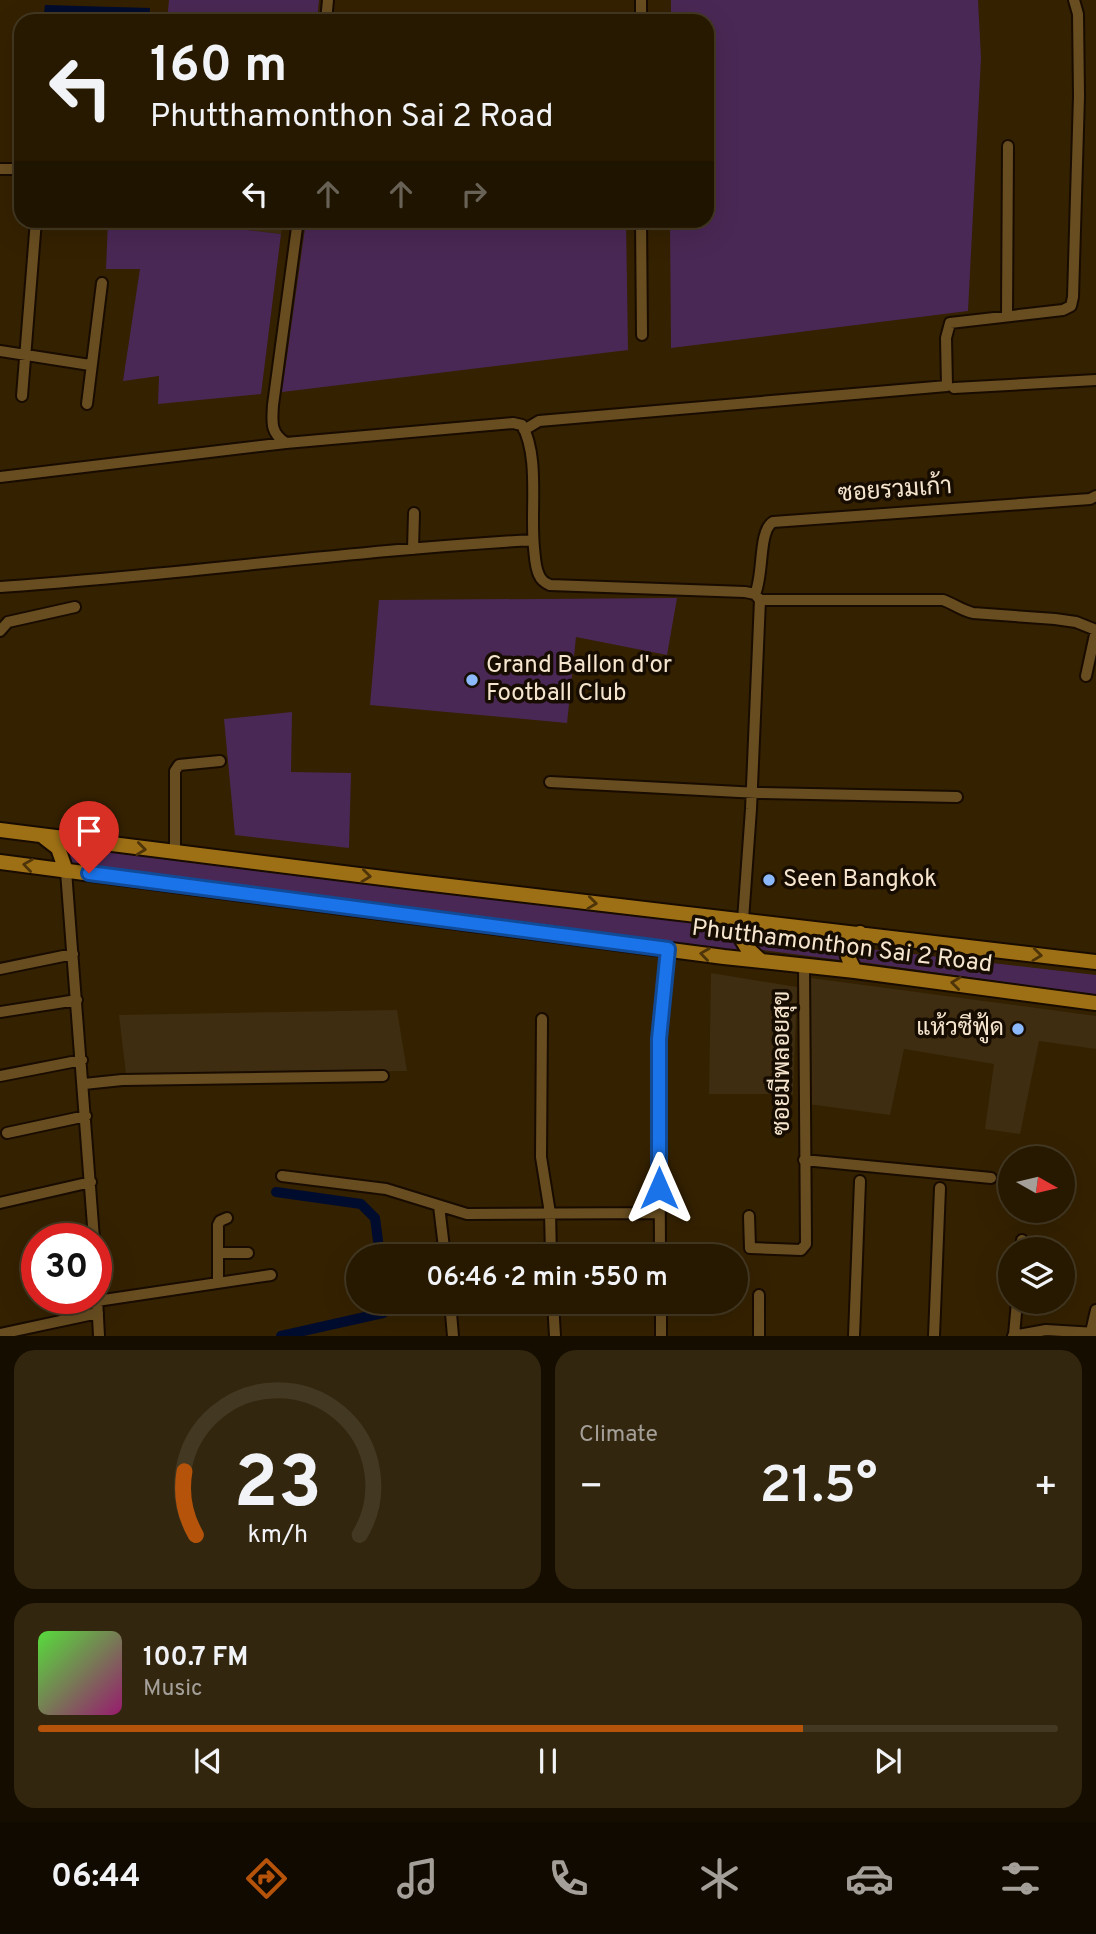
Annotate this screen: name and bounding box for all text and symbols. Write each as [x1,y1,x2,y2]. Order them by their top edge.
text: 160 m [150,37,287,99]
icon: left [35,42,126,133]
text: Phutthamonthon Sai 2 Road [150,98,554,138]
icon: left [236,175,274,213]
icon: ahead [309,175,347,213]
icon: ahead [382,175,420,213]
icon: right [455,175,493,213]
street label: ซอยรวมเก้า [837,470,953,510]
place label: Grand Ballon d'or Football Club [486,651,672,709]
marker: Grand Ballon d'or Football Club [464,672,480,688]
pin [59,801,119,873]
icon: arrive [70,812,108,850]
one-way arrow [135,841,146,856]
one-way arrow [22,858,33,873]
place label: Seen Bangkok [783,865,937,895]
one-way arrow [361,869,372,884]
marker: Seen Bangkok [761,872,777,888]
one-way arrow [586,895,598,910]
street label: Phutthamonthon Sai 2 Road [690,914,994,980]
one-way arrow [699,947,711,962]
one-way arrow [1031,947,1043,962]
one-way arrow [950,976,961,991]
street label: ซอยมีพลอยสุข [766,991,798,1135]
place label: แห้วซีฟู้ด [916,1012,1004,1044]
marker: แห้วซีฟู้ด [1010,1021,1026,1037]
north arrow [998,1146,1074,1223]
map controls [998,1146,1075,1314]
position arrow [622,1151,696,1225]
speed limit sign: 30 [21,1223,112,1314]
button: layers [998,1237,1075,1314]
text: 06:46 · 2 min · 550 m [426,1262,668,1295]
text: Climate [579,1421,658,1450]
text: 23 [233,1442,322,1534]
text: 21.5° [760,1455,877,1521]
text: − [579,1464,604,1513]
text: + [1033,1464,1058,1513]
text: km/h [247,1520,308,1552]
text: 100.7 FM [143,1642,248,1675]
text: Music [143,1675,203,1704]
icon: previous [189,1742,227,1780]
icon: pause [529,1742,567,1780]
icon: next [869,1742,907,1780]
icon: directions [242,1854,291,1903]
icon: music [393,1854,442,1903]
icon: phone [544,1854,593,1903]
icon: climate [695,1854,744,1903]
icon: car [845,1854,894,1903]
icon: filters [996,1854,1045,1903]
text: 06:44 [51,1858,140,1898]

